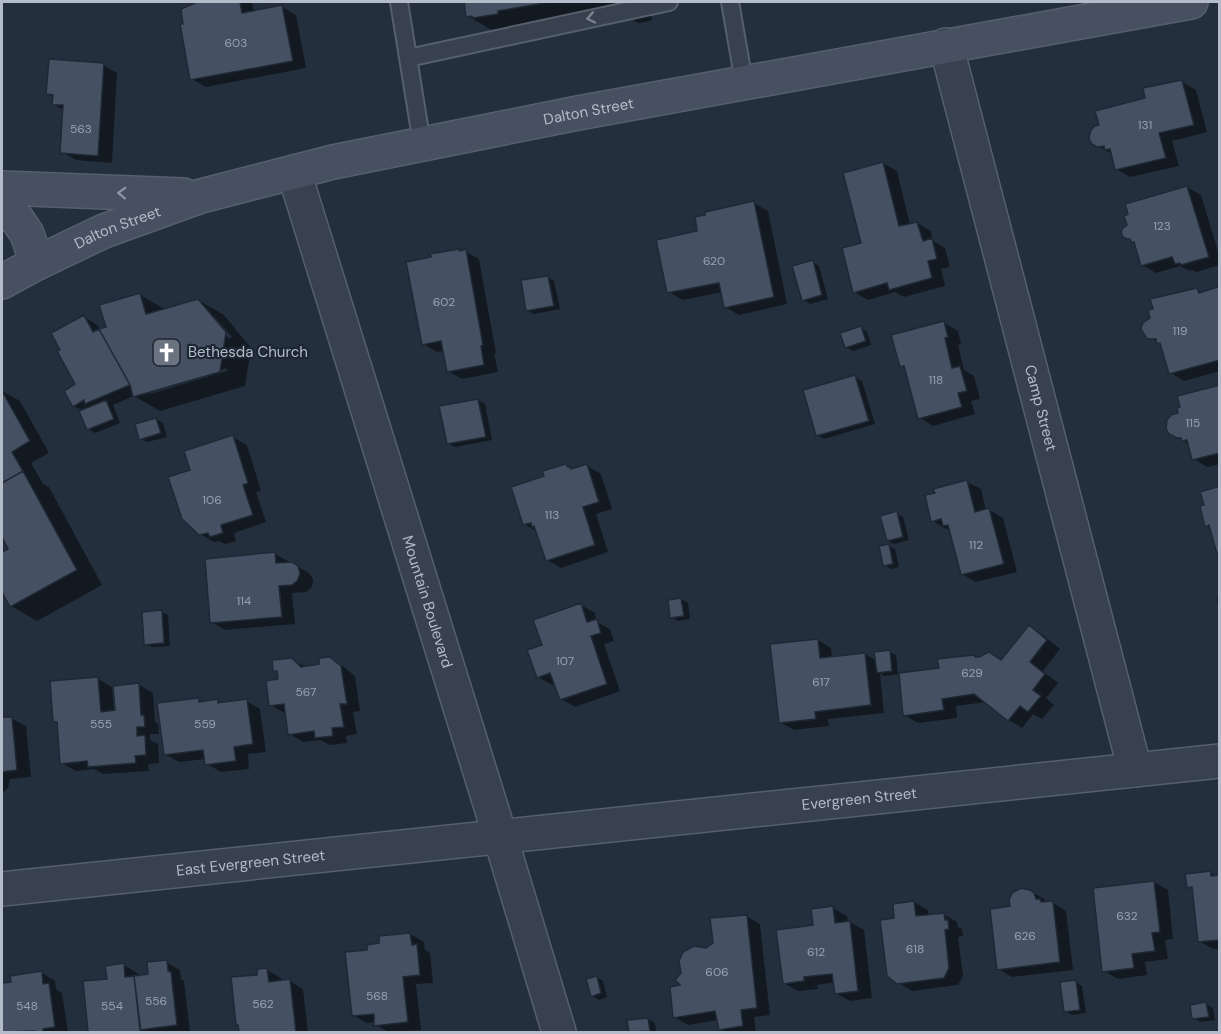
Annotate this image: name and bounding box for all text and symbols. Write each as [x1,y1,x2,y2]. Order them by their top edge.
one-way arrow [587,11,597,24]
house number: 603 [225,35,247,51]
street label: Dalton Street [542,93,635,130]
house number: 131 [1138,117,1152,133]
house number: 563 [70,121,92,137]
one-way arrow [117,186,126,199]
street label: Dalton Street [71,201,164,254]
house number: 123 [1153,218,1171,234]
house number: 620 [703,253,725,269]
house number: 602 [433,294,455,310]
house number: 119 [1172,323,1188,339]
church icon: Bethesda Church [151,336,183,368]
place label: Bethesda Church [188,342,308,362]
street label: Camp Street [1020,363,1061,453]
house number: 118 [929,372,943,388]
house number: 115 [1186,415,1200,431]
house number: 106 [202,492,222,508]
house number: 113 [545,507,559,523]
street label: Mountain Boulevard [397,533,457,670]
house number: 112 [969,537,983,553]
house number: 114 [237,593,251,609]
house number: 107 [556,653,574,669]
house number: 629 [961,665,983,681]
house number: 617 [812,674,830,690]
house number: 567 [296,684,316,700]
house number: 555 [90,716,112,732]
house number: 559 [194,716,216,732]
street label: Evergreen Street [801,783,918,815]
street label: East Evergreen Street [175,845,326,881]
house number: 632 [1116,908,1138,924]
house number: 626 [1014,928,1036,944]
house number: 618 [906,941,924,957]
house number: 612 [807,944,825,960]
house number: 606 [705,964,729,980]
house number: 568 [366,988,388,1004]
house number: 556 [145,993,167,1009]
house number: 562 [252,996,274,1012]
house number: 548 [16,998,38,1014]
house number: 554 [101,998,123,1014]

